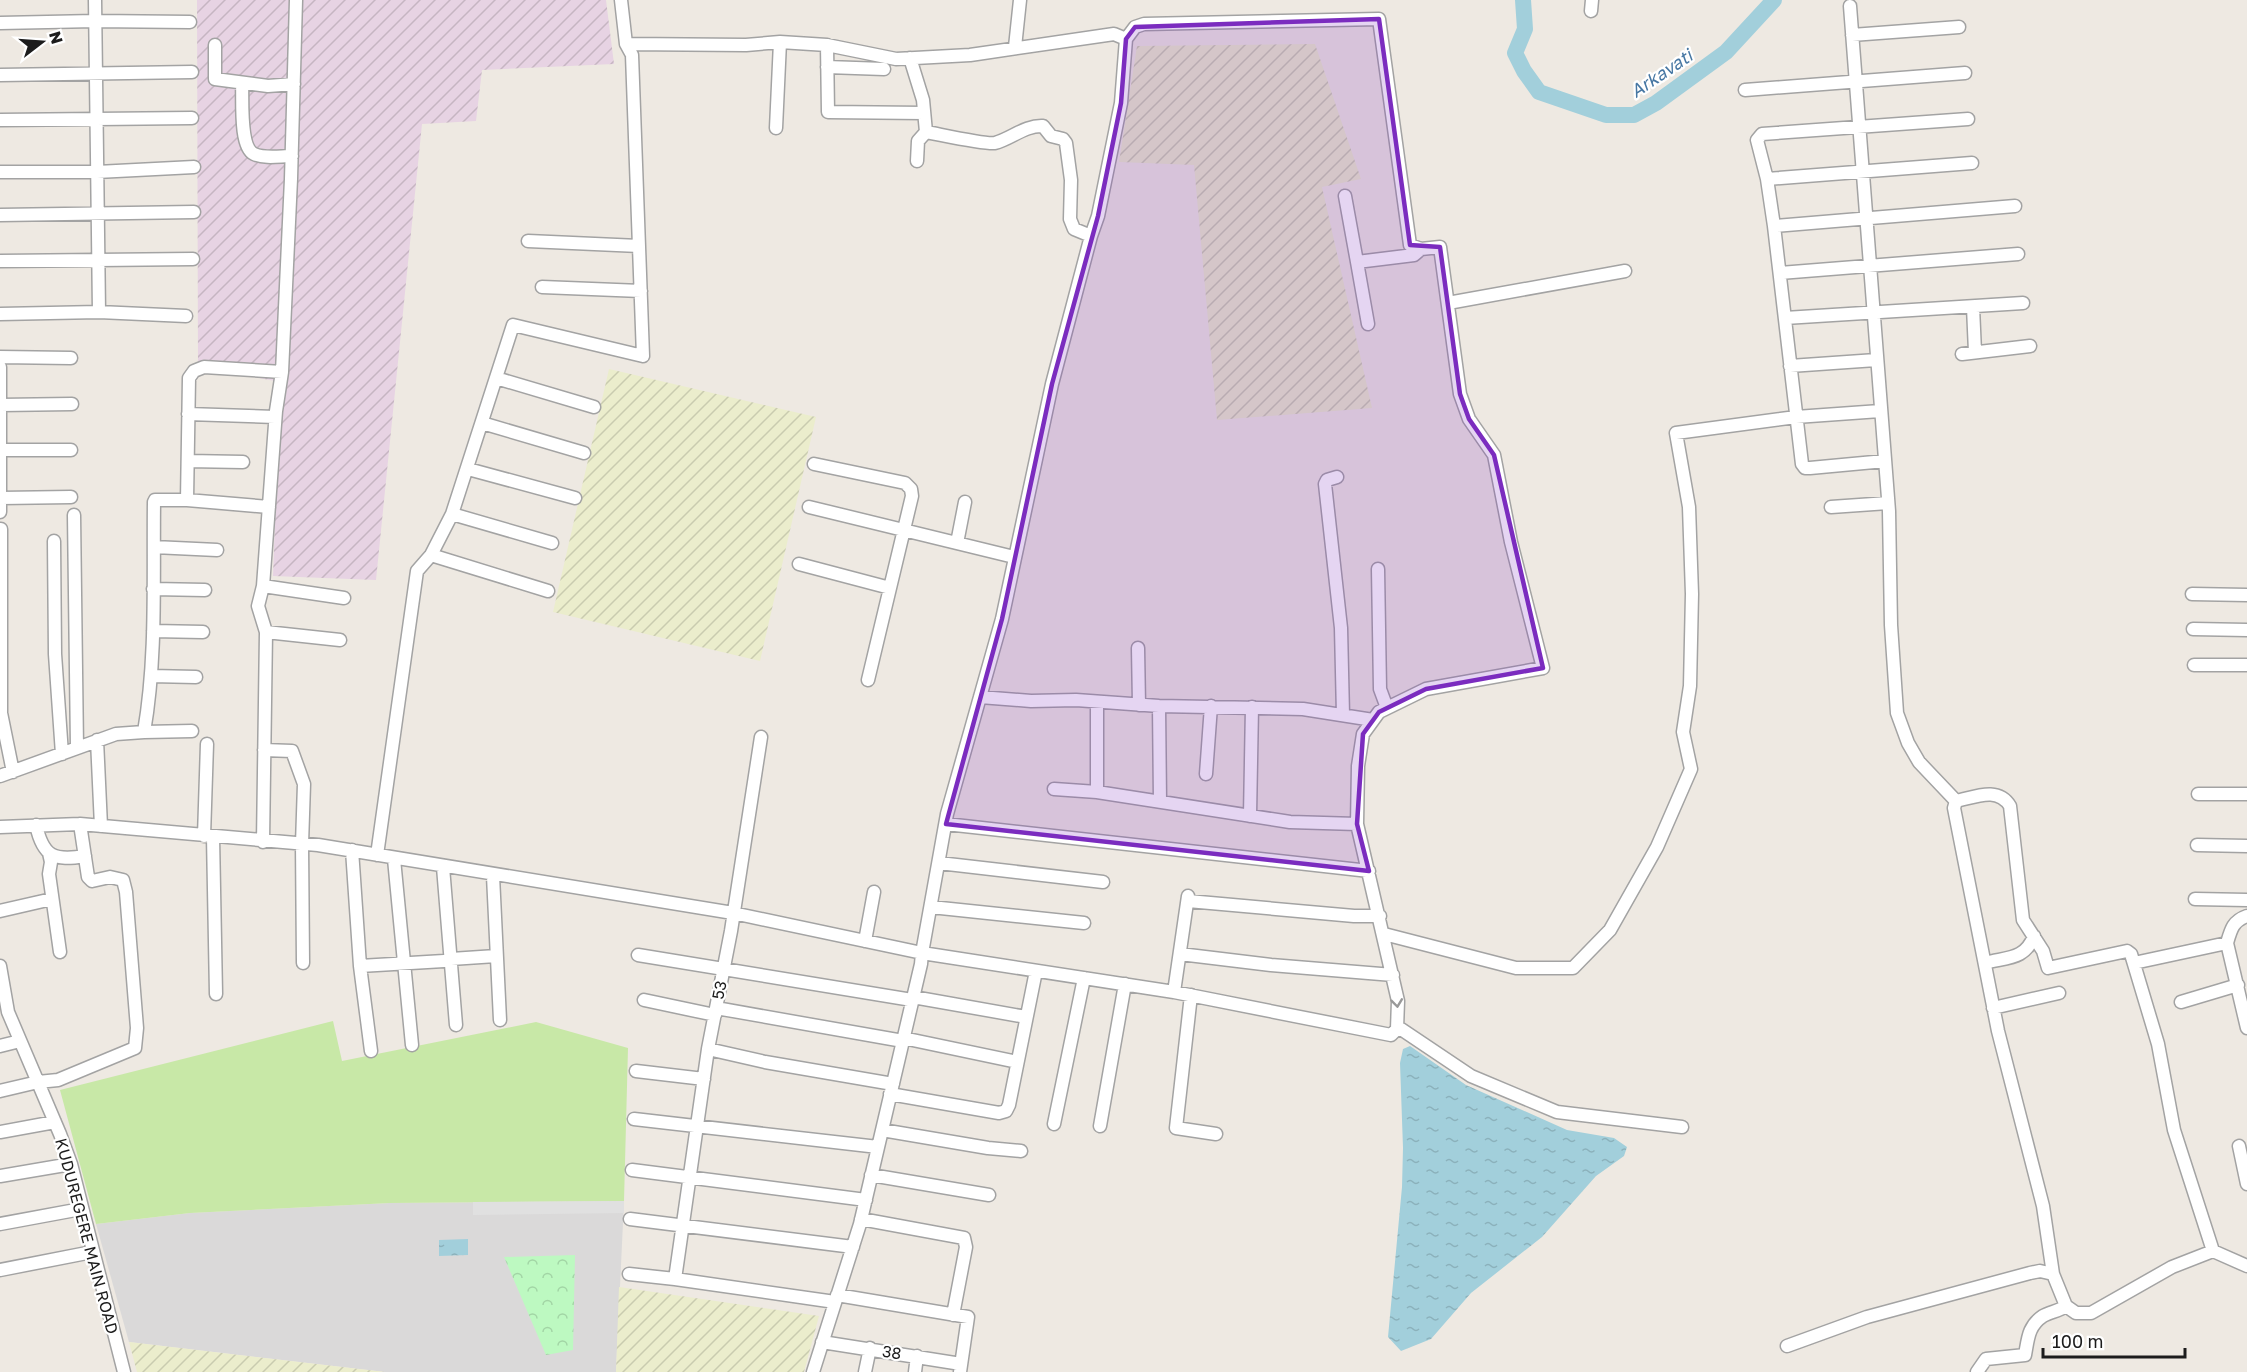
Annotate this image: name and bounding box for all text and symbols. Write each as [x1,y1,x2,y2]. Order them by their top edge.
north arrow [12,12,72,72]
text: N [45,29,68,46]
water label: Arkavati [1626,43,1698,102]
street label: 53 [707,979,731,1001]
one-way arrow [1391,999,1403,1008]
street label: KUDUREGERE MAIN ROAD [51,1136,123,1336]
scale bar [2043,1321,2186,1359]
text: 100 m [2052,1330,2103,1352]
street label: 38 [881,1341,903,1363]

